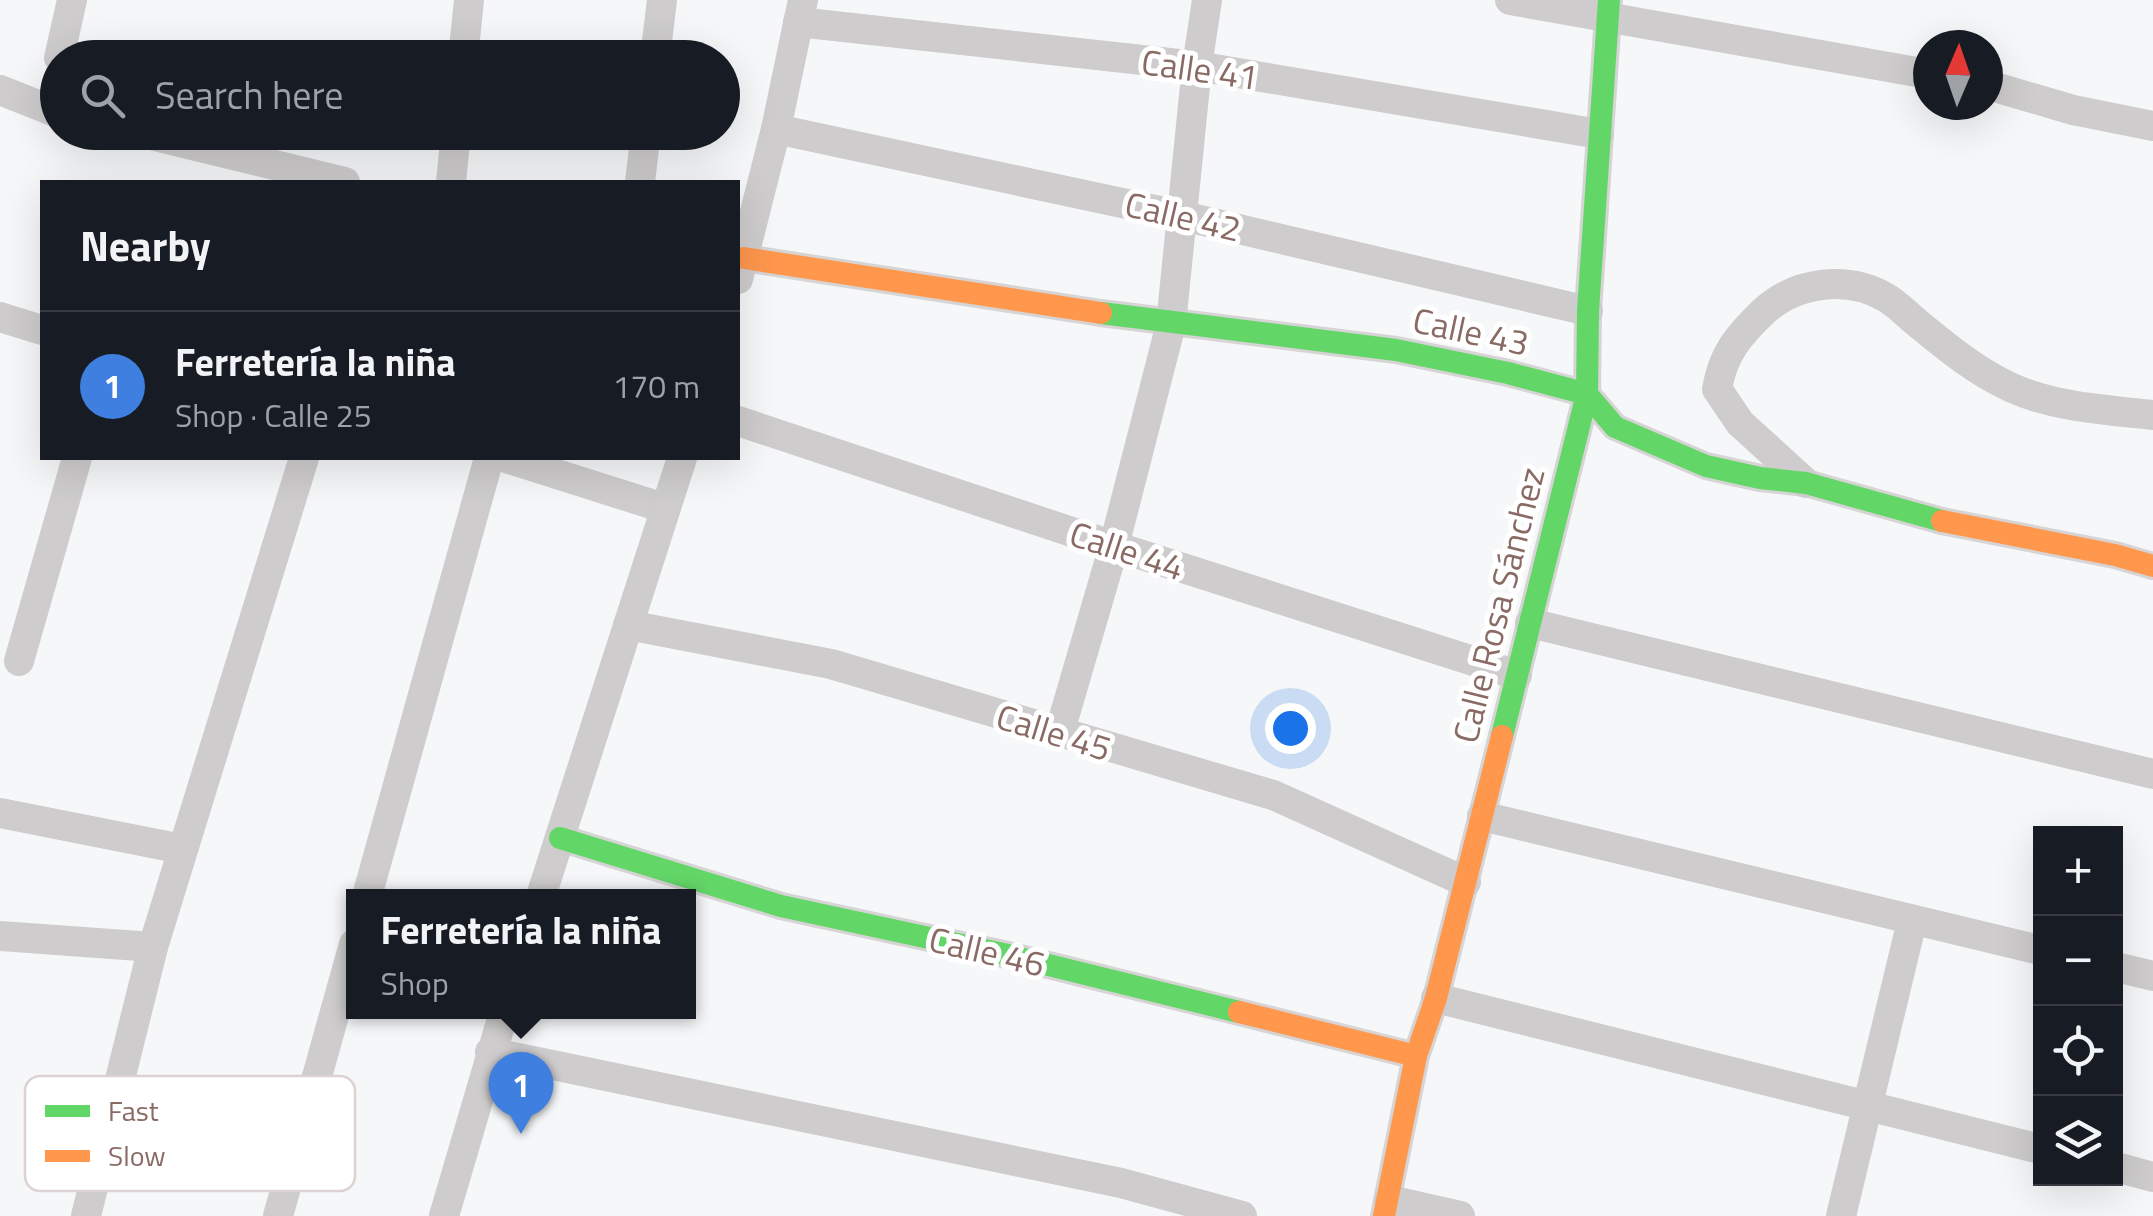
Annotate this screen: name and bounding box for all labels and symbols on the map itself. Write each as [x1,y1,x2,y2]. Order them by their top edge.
north arrow [1913,30,2003,120]
street label: Calle 41 [1138,34,1262,104]
street label: Calle 42 [1120,176,1246,256]
street label: Calle 43 [1408,292,1534,370]
street label: Calle Rosa Sánchez [1438,462,1558,748]
street label: Calle 44 [1063,506,1191,594]
street label: Calle 45 [990,689,1118,775]
your location [1265,703,1316,754]
street label: Calle 46 [924,911,1050,991]
pin: 1 [488,1052,554,1134]
legend [25,1076,355,1191]
text: Fast [108,1089,159,1132]
text: Slow [108,1134,166,1177]

